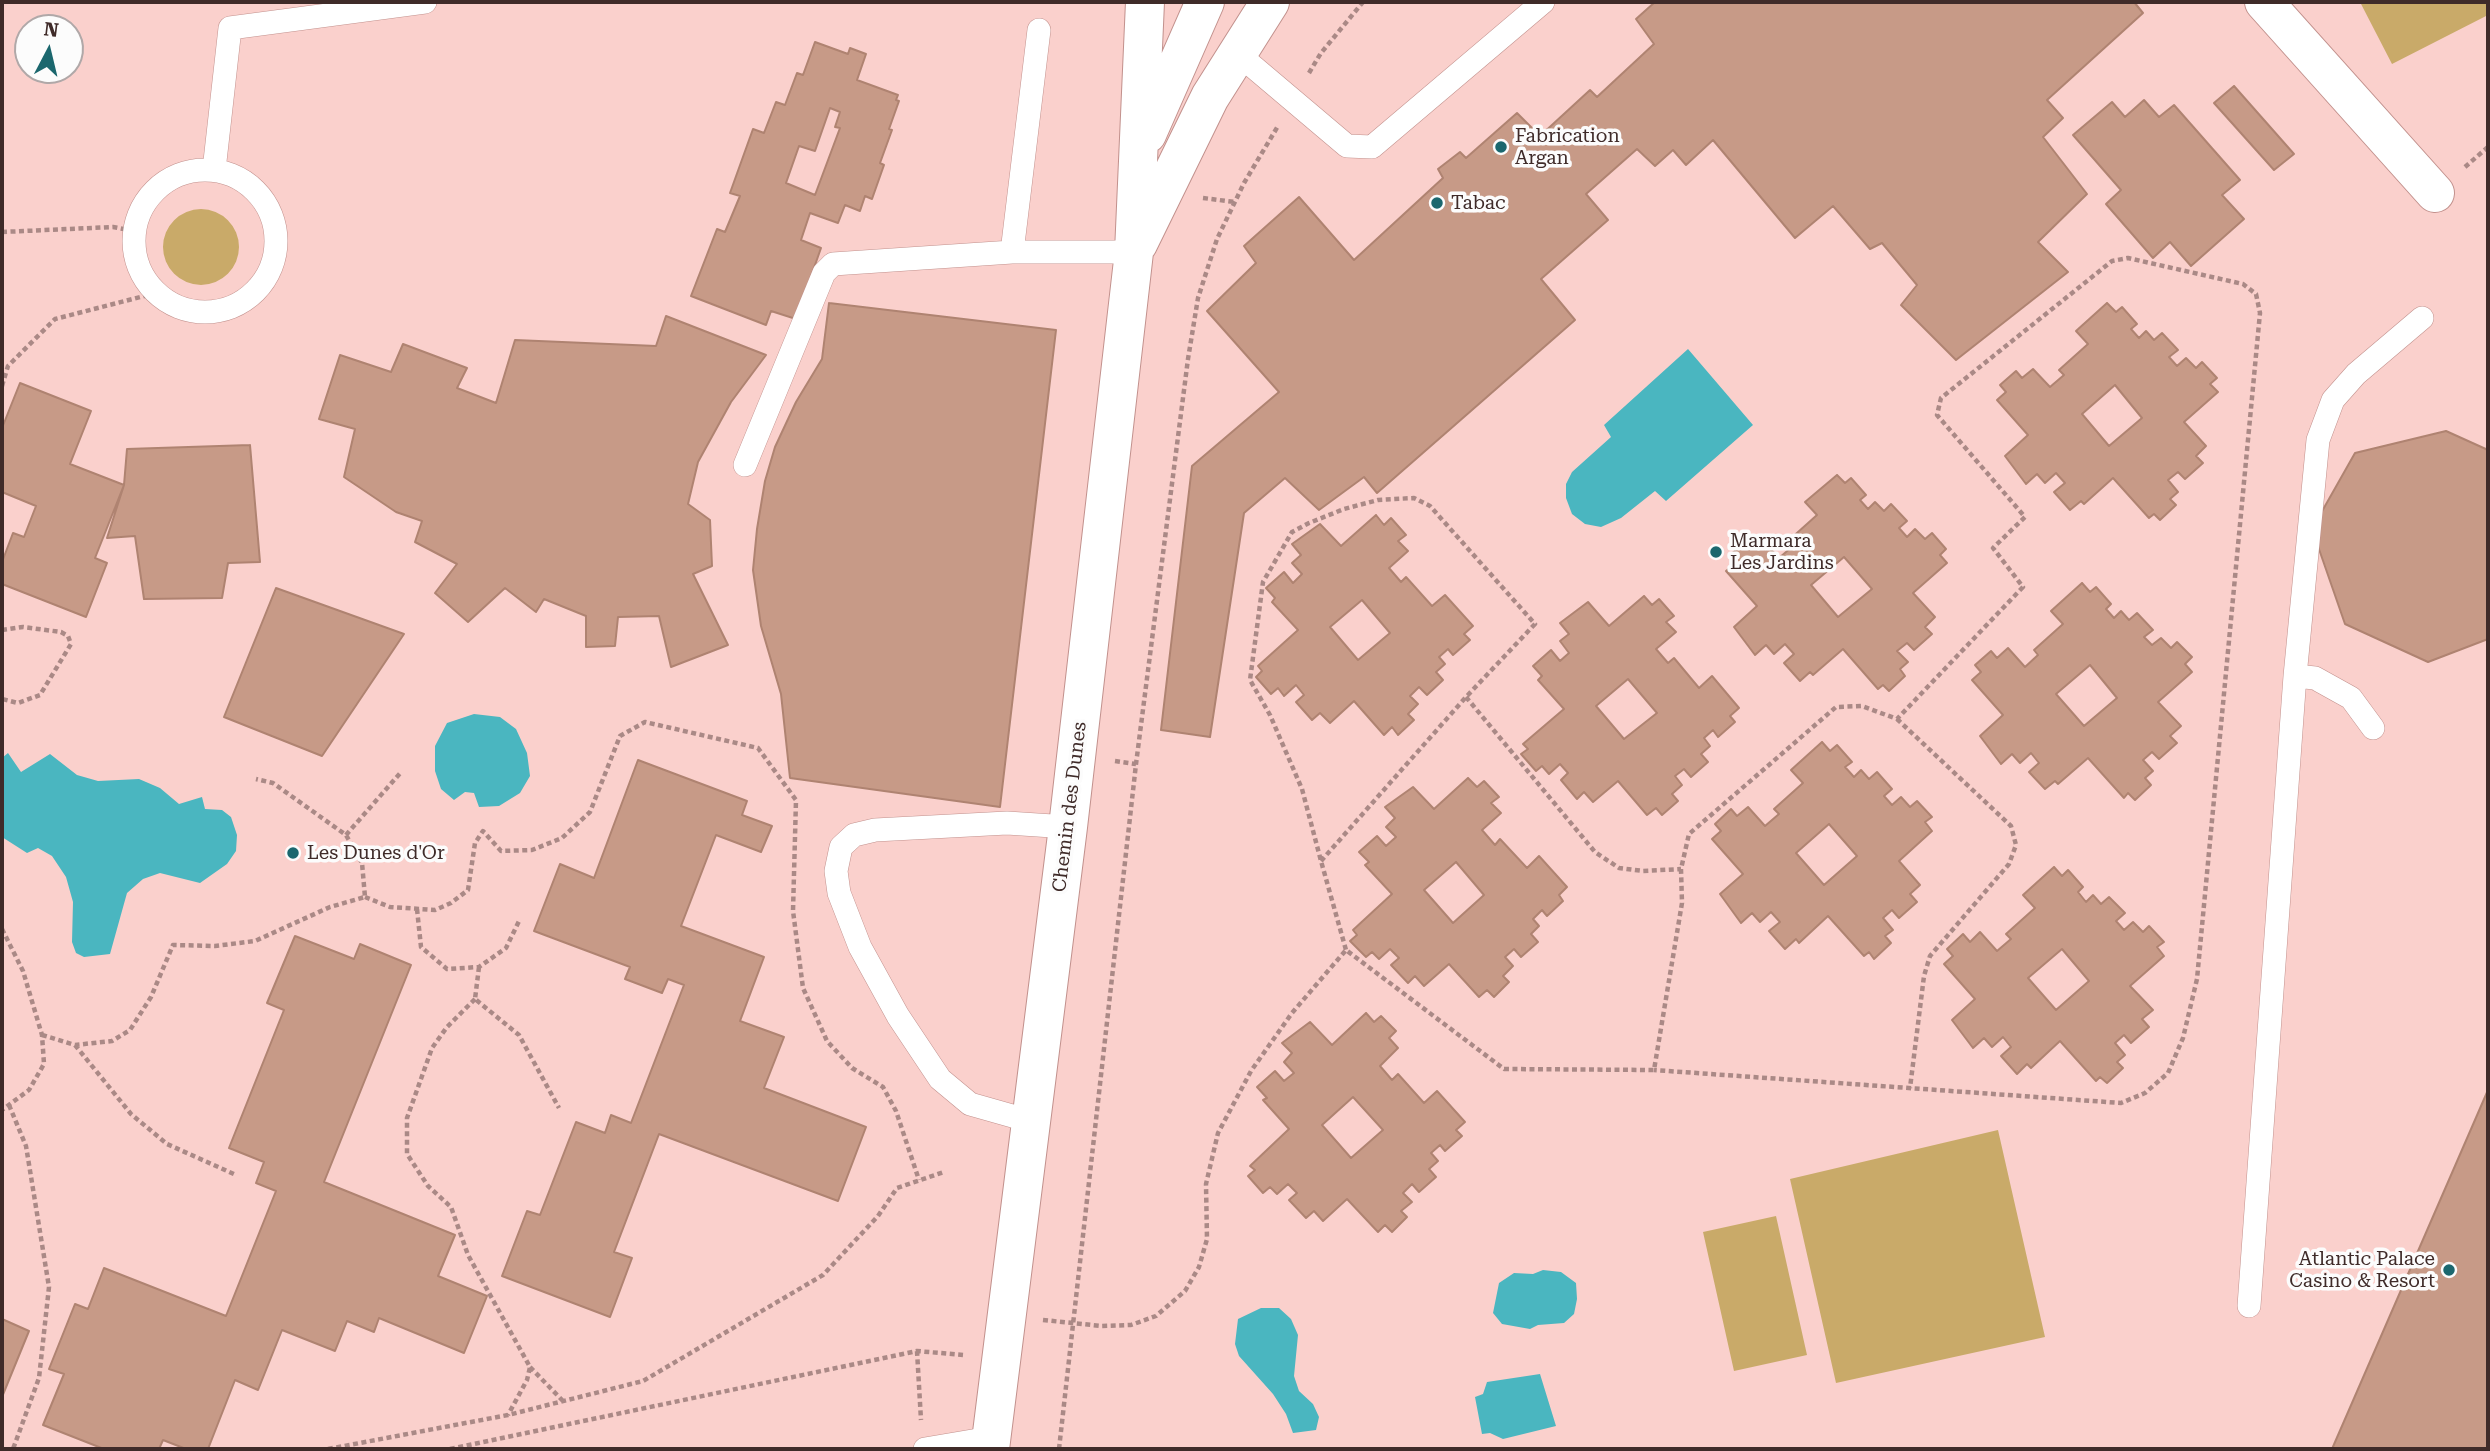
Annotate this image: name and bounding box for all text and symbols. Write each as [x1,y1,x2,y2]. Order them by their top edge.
north arrow [14,14,84,84]
text: N [43,17,60,42]
place label: Fabrication Argan [1515,125,1620,169]
marker: Fabrication Argan [1493,139,1509,155]
place label: Tabac [1451,192,1506,214]
marker: Tabac [1429,195,1445,211]
place label: Marmara Les Jardins [1730,530,1834,574]
marker: Marmara Les Jardins [1708,544,1724,560]
street label: Chemin des Dunes [1048,721,1092,893]
place label: Les Dunes d'Or [307,842,445,864]
marker: Les Dunes d'Or [285,845,301,861]
place label: Atlantic Palace Casino & Resort [2289,1248,2435,1292]
marker: Atlantic Palace Casino & Resort [2441,1262,2457,1278]

